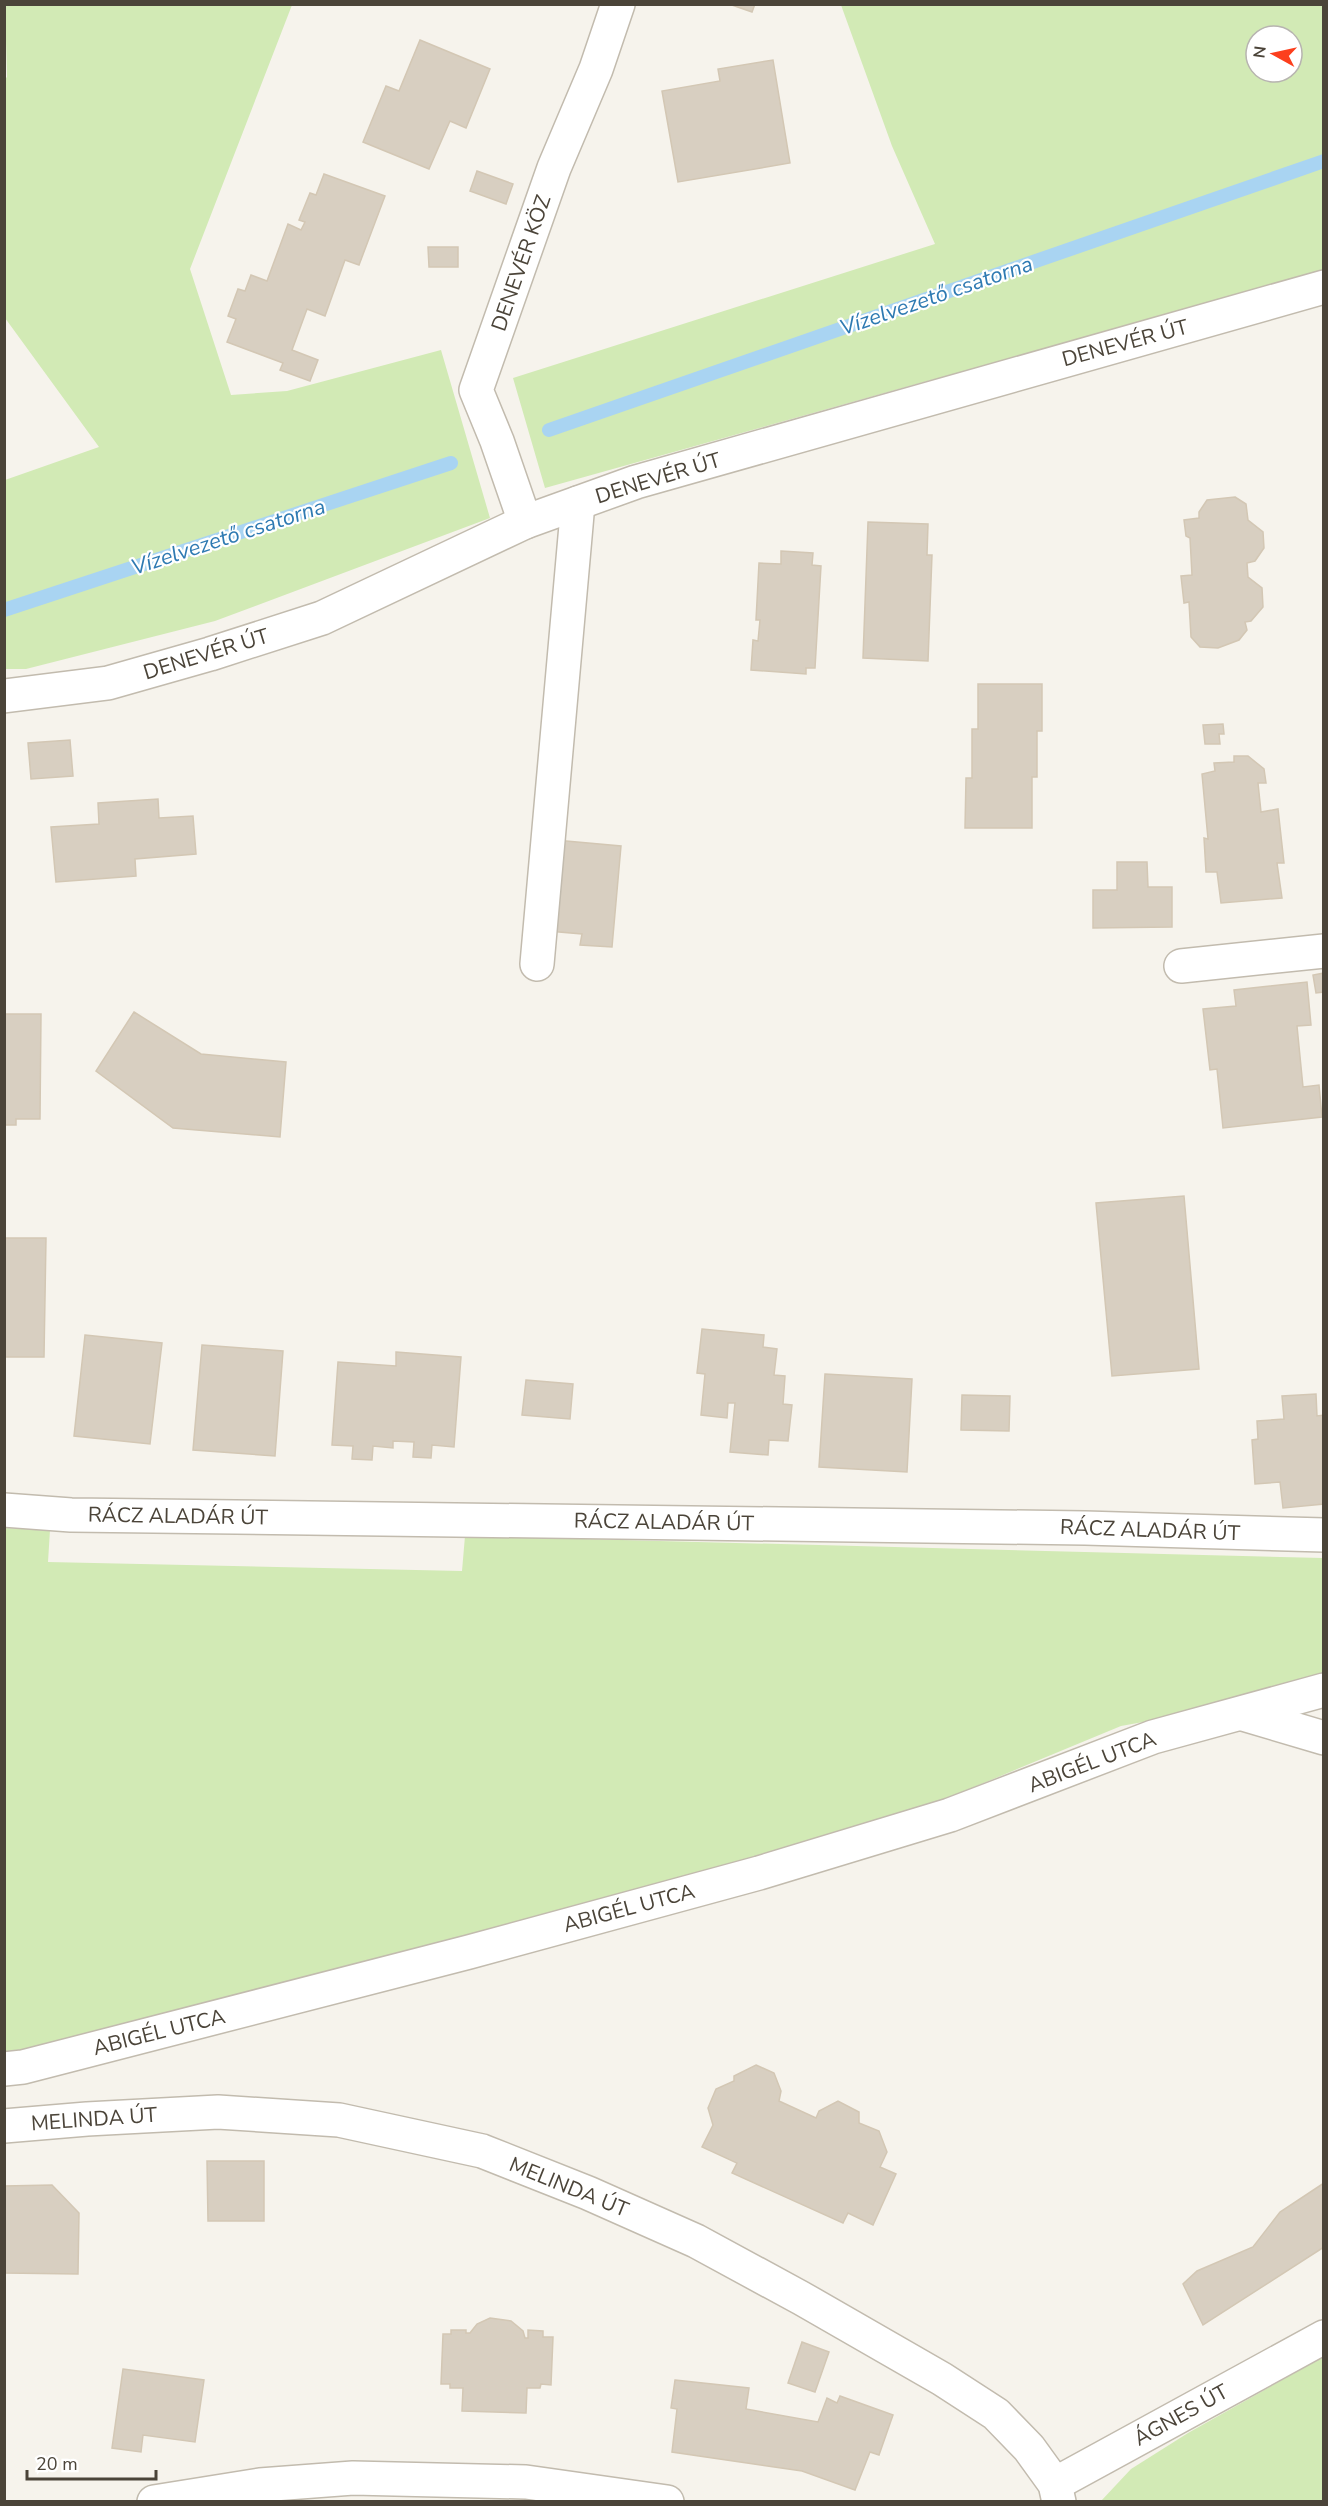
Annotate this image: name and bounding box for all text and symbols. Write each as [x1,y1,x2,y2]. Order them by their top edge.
north arrow [1244,24,1304,84]
text: N [1248,45,1272,60]
street label: DENEVÉR KÖZ [485,191,557,335]
water label: Vízelvezető csatorna [836,249,1037,343]
street label: DENEVÉR ÚT [1059,313,1192,373]
street label: DENEVÉR ÚT [592,446,724,510]
water label: Vízelvezető csatorna [127,491,329,582]
street label: DENEVÉR ÚT [140,622,272,686]
street label: RÁCZ ALADÁR ÚT [88,1500,269,1532]
street label: RÁCZ ALADÁR ÚT [574,1506,755,1538]
street label: RÁCZ ALADÁR ÚT [1059,1513,1241,1547]
street label: ABIGÉL UTCA [1024,1725,1160,1799]
street label: ABIGÉL UTCA [560,1877,698,1939]
street label: ABIGÉL UTCA [90,2002,228,2062]
street label: MELINDA ÚT [30,2101,158,2137]
street label: MELINDA ÚT [505,2150,633,2224]
street label: ÁGNES ÚT [1129,2377,1234,2452]
scale bar [27,2443,156,2481]
text: 20 m [36,2452,78,2476]

